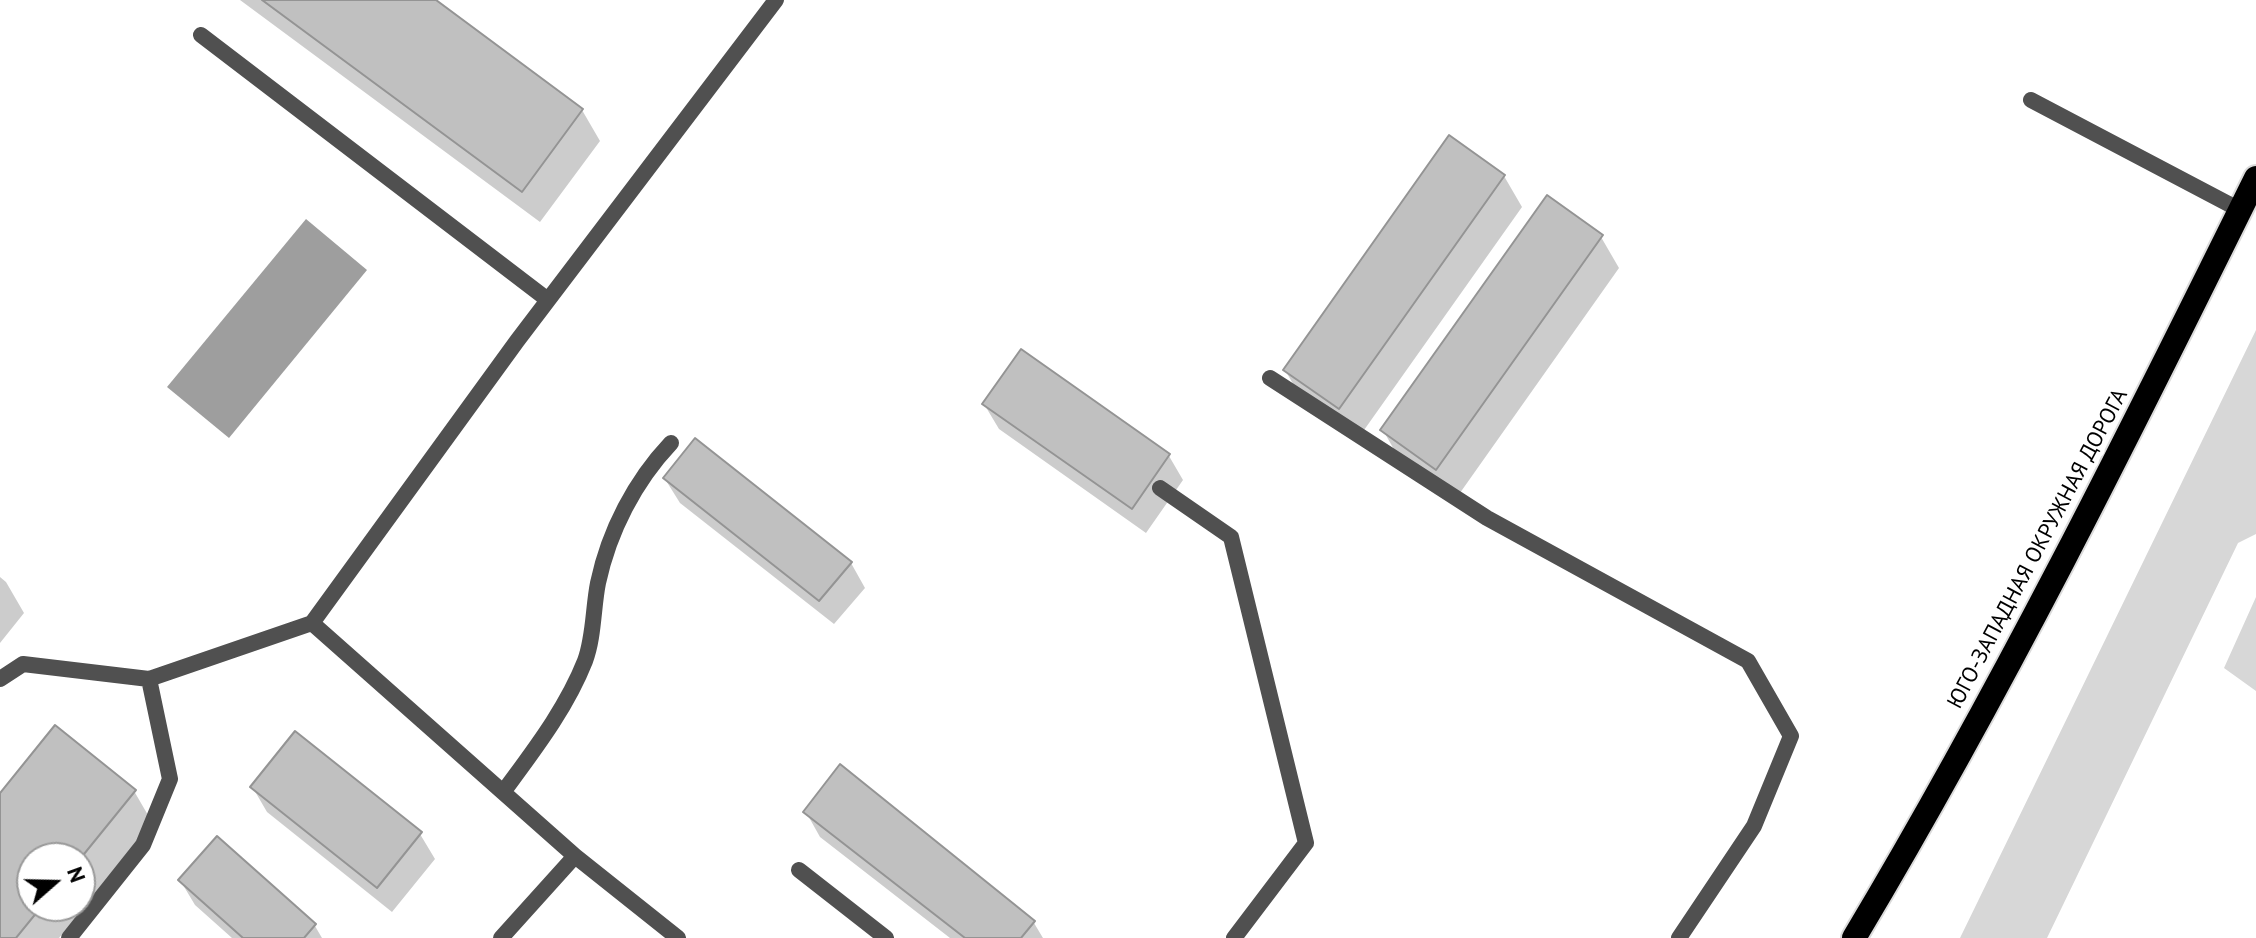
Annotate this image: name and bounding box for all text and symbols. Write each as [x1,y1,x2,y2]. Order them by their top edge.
street label: ЮГО-ЗАПАДНАЯ ОКРУЖНАЯ ДОРОГА [1942,385,2134,713]
north arrow [16,842,96,922]
text: N [61,863,92,886]

